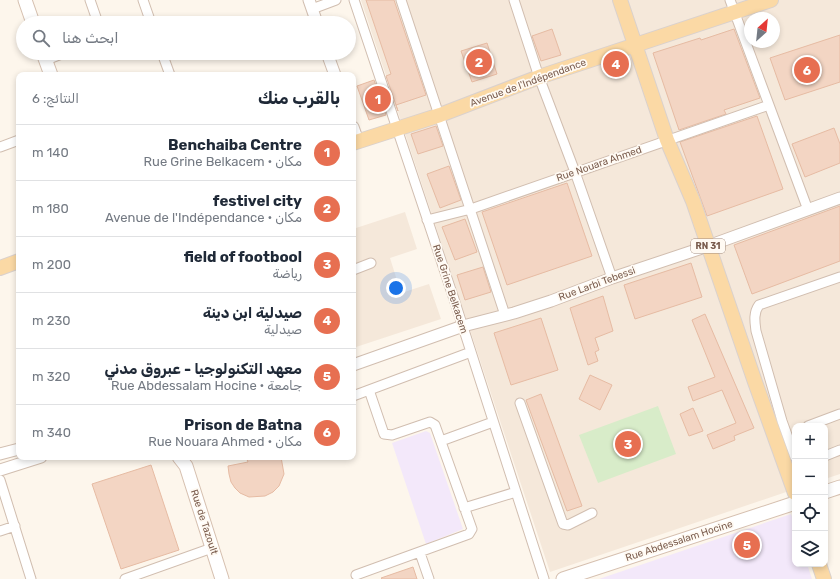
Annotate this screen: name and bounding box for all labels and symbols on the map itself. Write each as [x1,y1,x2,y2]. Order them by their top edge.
north arrow [744,12,780,48]
pin: 2 [466,47,492,77]
pin: 4 [603,49,629,79]
pin: 6 [794,55,820,85]
street label: Avenue de l'Indépendance [468,56,588,110]
pin: 1 [365,84,391,114]
street label: Rue Nouara Ahmed [555,144,643,184]
road number: RN 31 [691,239,725,253]
street label: Rue Grine Belkacem [430,243,470,335]
street label: Rue Larbi Tebessi [557,265,637,303]
your location [386,278,406,298]
pin: 3 [615,429,641,459]
street label: Rue de Tazoult [188,488,220,556]
street label: Rue Abdessalam Hocine [624,518,735,564]
pin: 5 [734,530,760,560]

